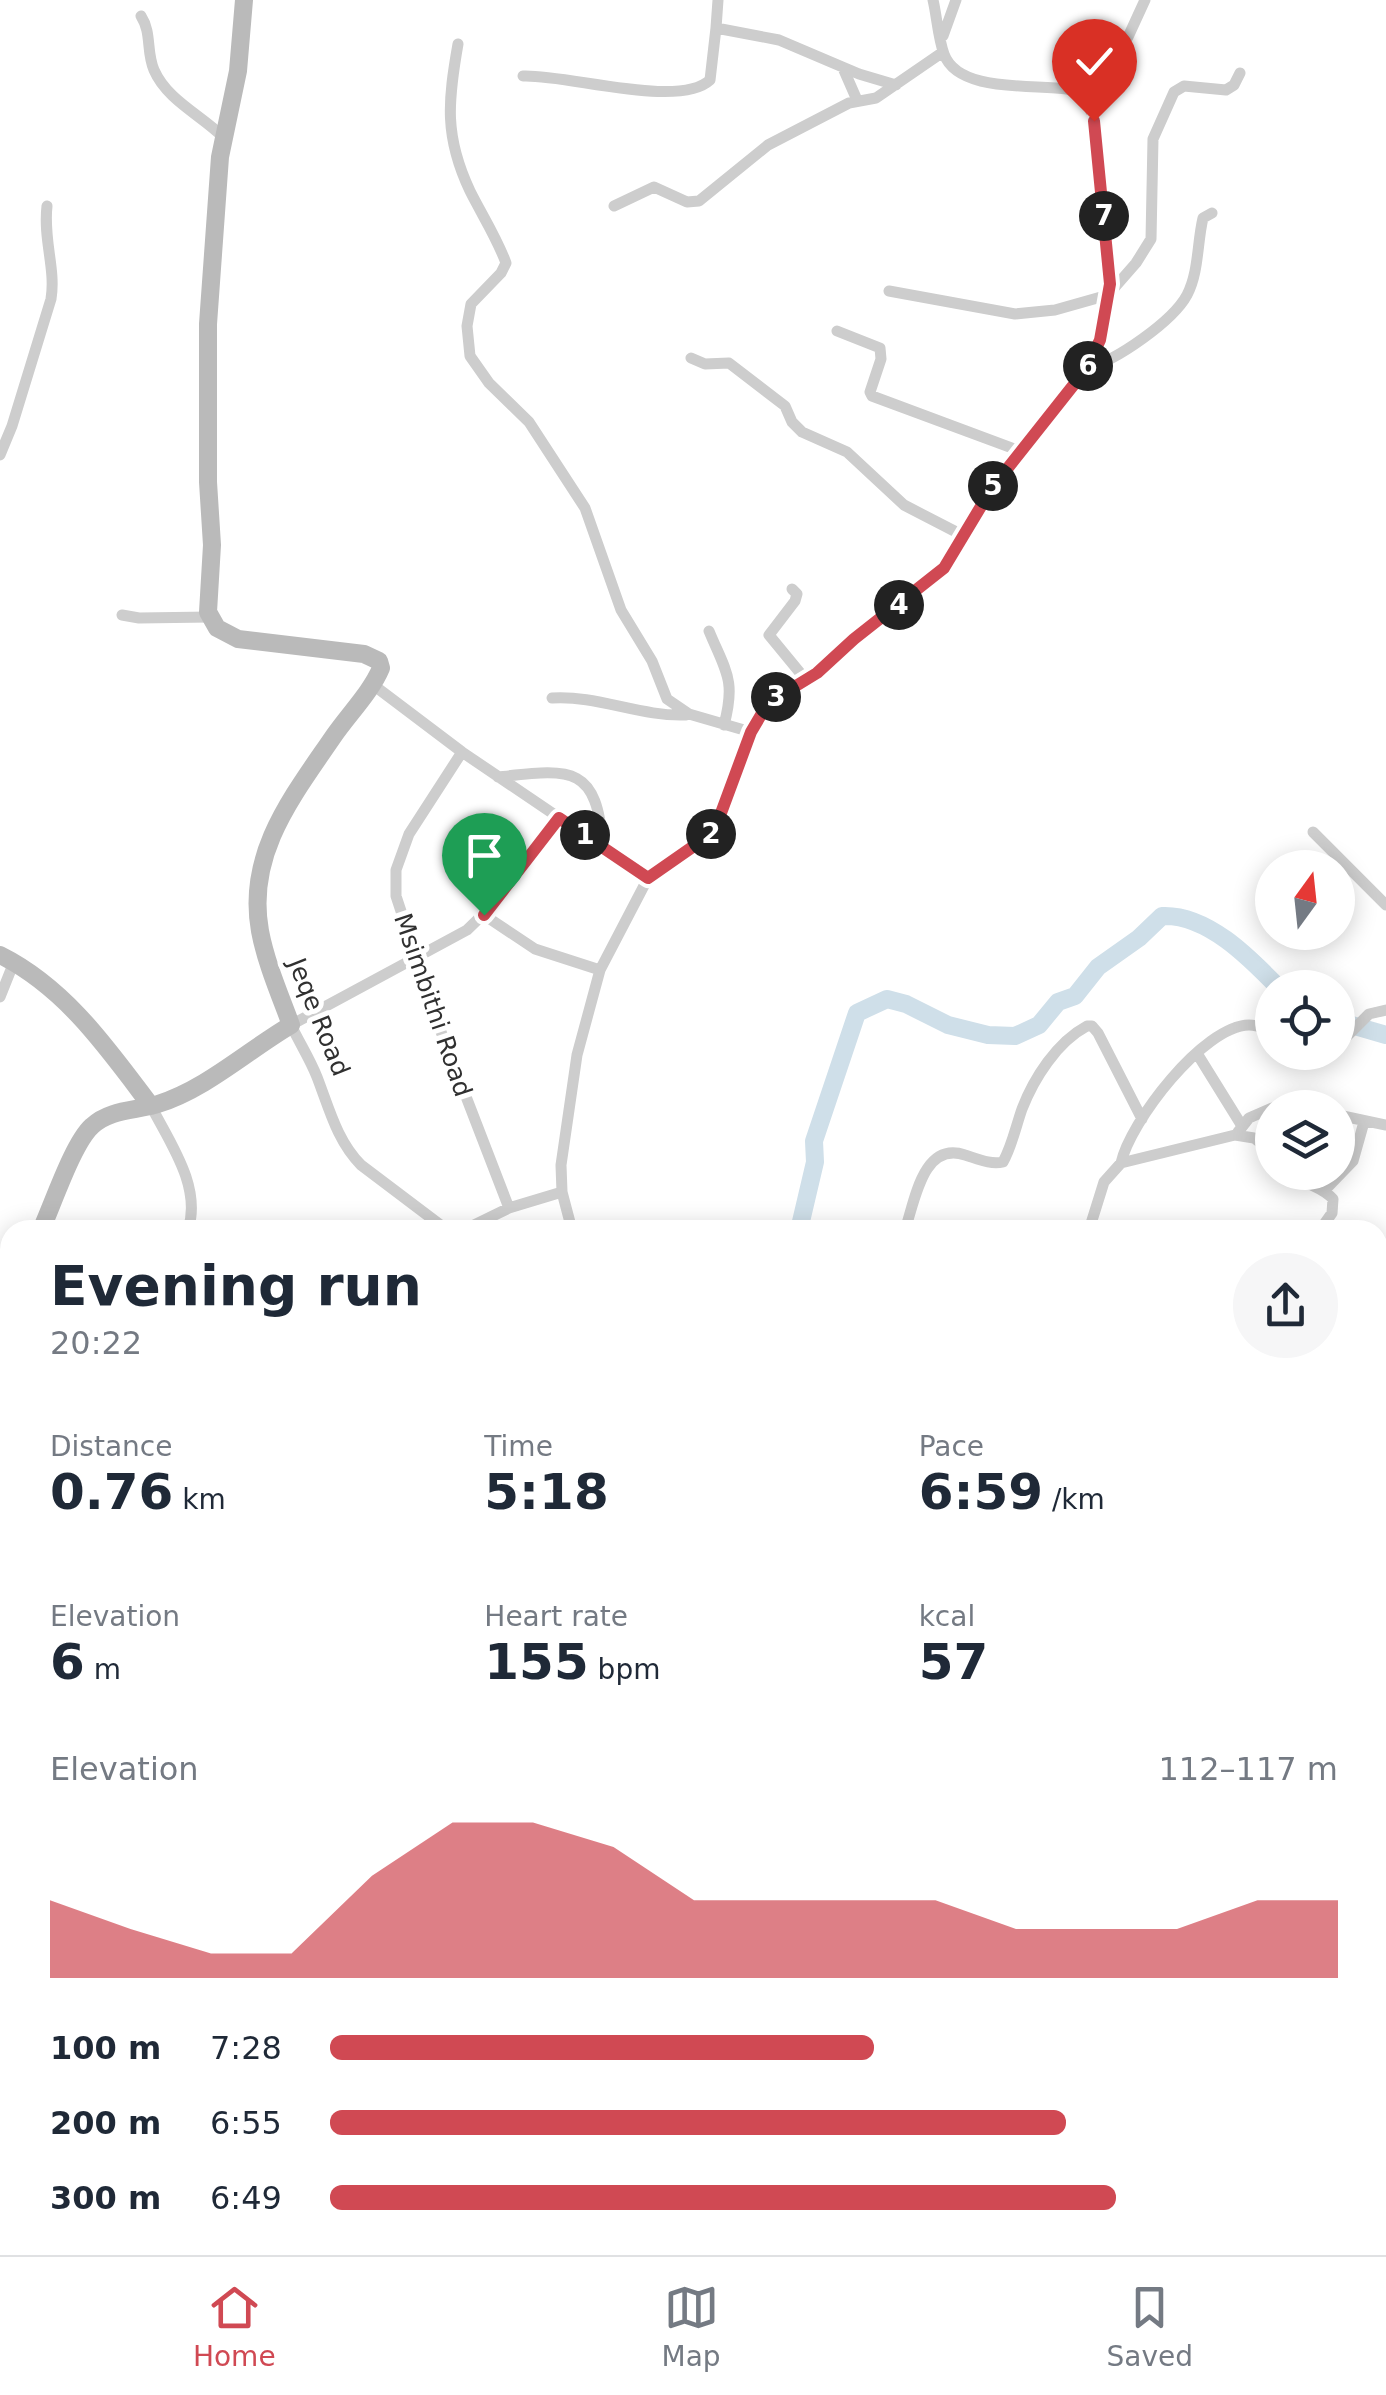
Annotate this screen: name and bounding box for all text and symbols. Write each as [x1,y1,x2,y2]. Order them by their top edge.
pin [1052,19,1137,122]
icon: check [1067,34,1122,89]
pin: 7 [1079,191,1129,241]
text: 7 [1094,199,1114,232]
pin: 6 [1063,341,1113,391]
text: 6 [1078,349,1098,382]
pin: 5 [968,461,1018,511]
text: 5 [983,469,1003,502]
pin: 4 [874,580,924,630]
text: 4 [889,588,909,621]
pin: 3 [751,672,801,722]
text: 3 [766,680,786,713]
pin: 2 [686,809,736,859]
pin: 1 [560,810,610,860]
pin [442,813,527,916]
text: 2 [701,817,721,850]
text: 1 [575,818,595,851]
icon: arrive [457,828,512,883]
north arrow [1255,850,1355,950]
map controls [1255,850,1355,1190]
street label: Msimbithi Road [388,910,478,1100]
street label: Jeqe Road [281,952,356,1080]
button: locate [1255,970,1355,1070]
button: layers [1255,1090,1355,1190]
button: share [1233,1253,1338,1358]
text: Evening run [50,1254,422,1318]
text: 20:22 [50,1324,142,1362]
text: Distance [50,1430,172,1463]
text: Time [484,1430,553,1463]
text: Pace [919,1430,984,1463]
text: 0.76 [50,1463,173,1521]
text: 5:18 [484,1463,609,1521]
text: 6:59 [919,1463,1043,1521]
text: km [173,1483,226,1516]
text: /km [1043,1483,1105,1516]
text: Elevation [50,1600,180,1633]
text: Heart rate [484,1600,628,1633]
text: kcal [919,1600,975,1633]
text: 6 [50,1633,85,1691]
text: 155 [484,1633,589,1691]
text: 57 [919,1633,988,1691]
text: m [85,1653,121,1686]
text: bpm [589,1653,660,1686]
text: Elevation [50,1750,199,1788]
text: 112–117 m [1159,1750,1338,1788]
text: 100 m [50,2029,161,2067]
text: 7:28 [210,2029,282,2067]
text: 200 m [50,2104,161,2142]
text: 6:55 [210,2104,282,2142]
text: 300 m [50,2179,161,2217]
text: 6:49 [210,2179,282,2217]
tab: Home [193,2280,276,2373]
tab: Map [662,2280,721,2373]
tab: Saved [1107,2280,1193,2373]

